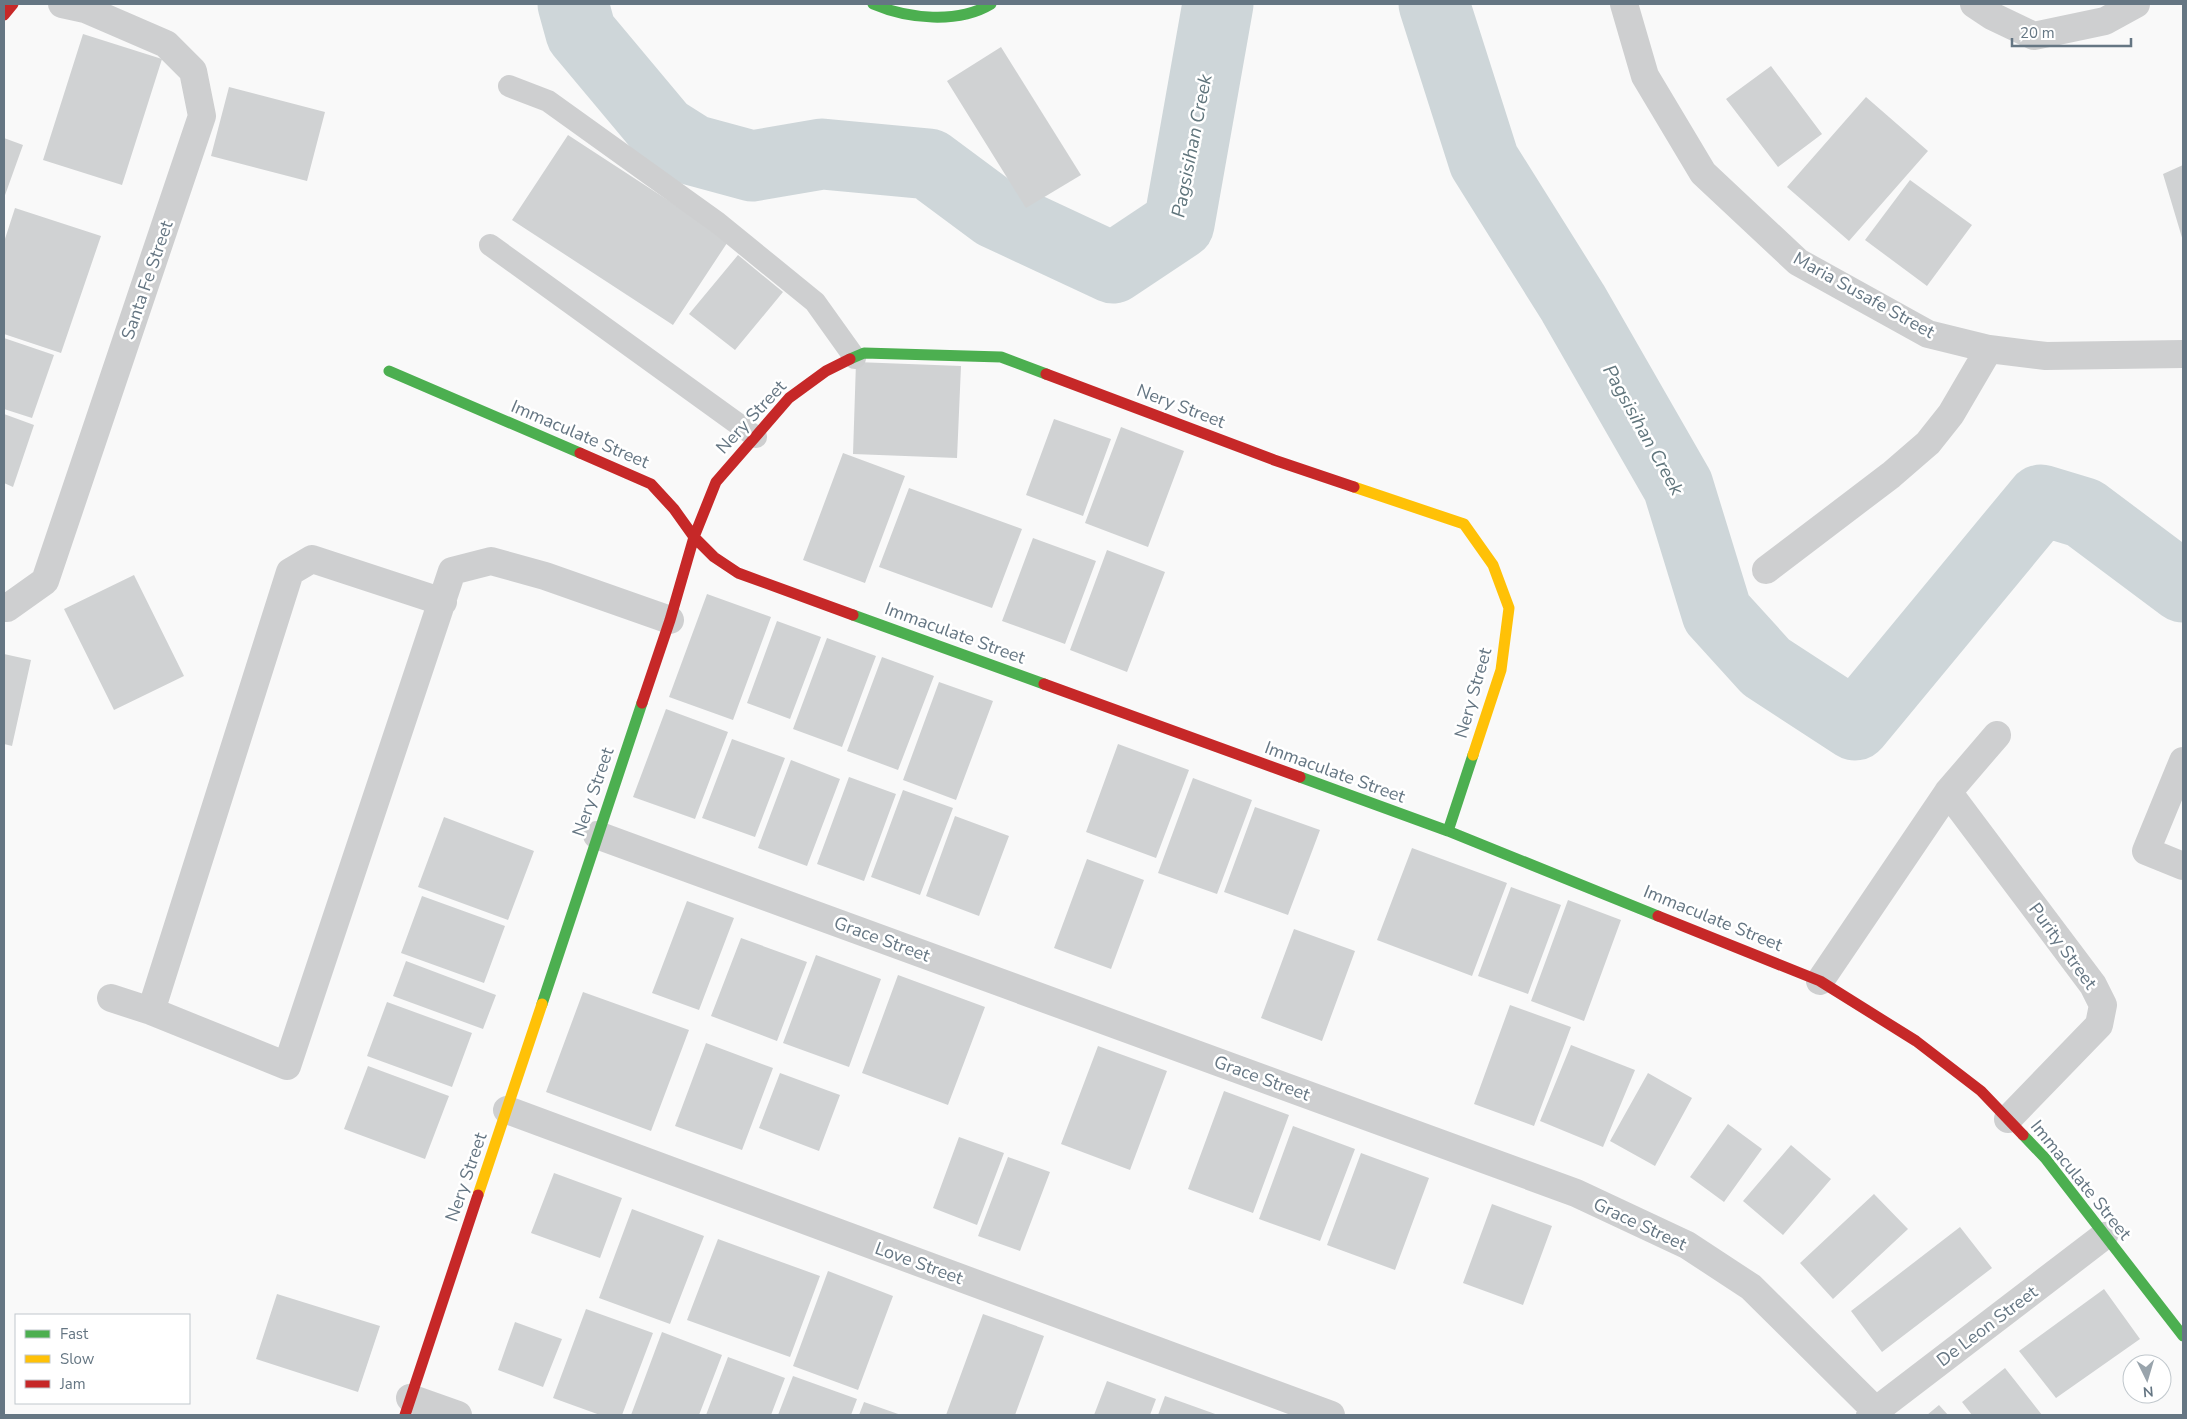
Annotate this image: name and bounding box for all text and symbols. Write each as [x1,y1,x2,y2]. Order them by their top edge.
scale bar [2012,15,2131,47]
text: 20 m [2020,23,2055,43]
water label: Pagsisihan Creek [1165,72,1219,220]
street label: Santa Fe Street [115,217,179,343]
street label: Maria Susafe Street [1789,246,1940,344]
water label: Pagsisihan Creek [1596,360,1690,500]
street label: Nery Street [711,374,792,459]
street label: Nery Street [1133,378,1229,434]
street label: Immaculate Street [507,394,653,474]
street label: Immaculate Street [881,596,1029,670]
street label: Nery Street [1449,644,1498,741]
street label: Immaculate Street [1261,735,1409,809]
street label: Nery Street [567,744,620,840]
street label: Immaculate Street [1640,879,1787,957]
street label: Purity Street [2023,898,2103,995]
street label: Grace Street [831,911,934,968]
street label: Grace Street [1211,1050,1314,1107]
street label: Immaculate Street [2025,1115,2137,1246]
street label: Nery Street [440,1129,493,1225]
street label: Grace Street [1589,1192,1691,1256]
street label: Love Street [872,1236,967,1290]
street label: De Leon Street [1932,1280,2043,1372]
legend [15,1314,190,1404]
text: Fast [60,1324,89,1344]
text: Slow [60,1349,95,1369]
north arrow [2122,1354,2172,1404]
text: Jam [59,1374,86,1394]
text: N [2142,1382,2154,1401]

